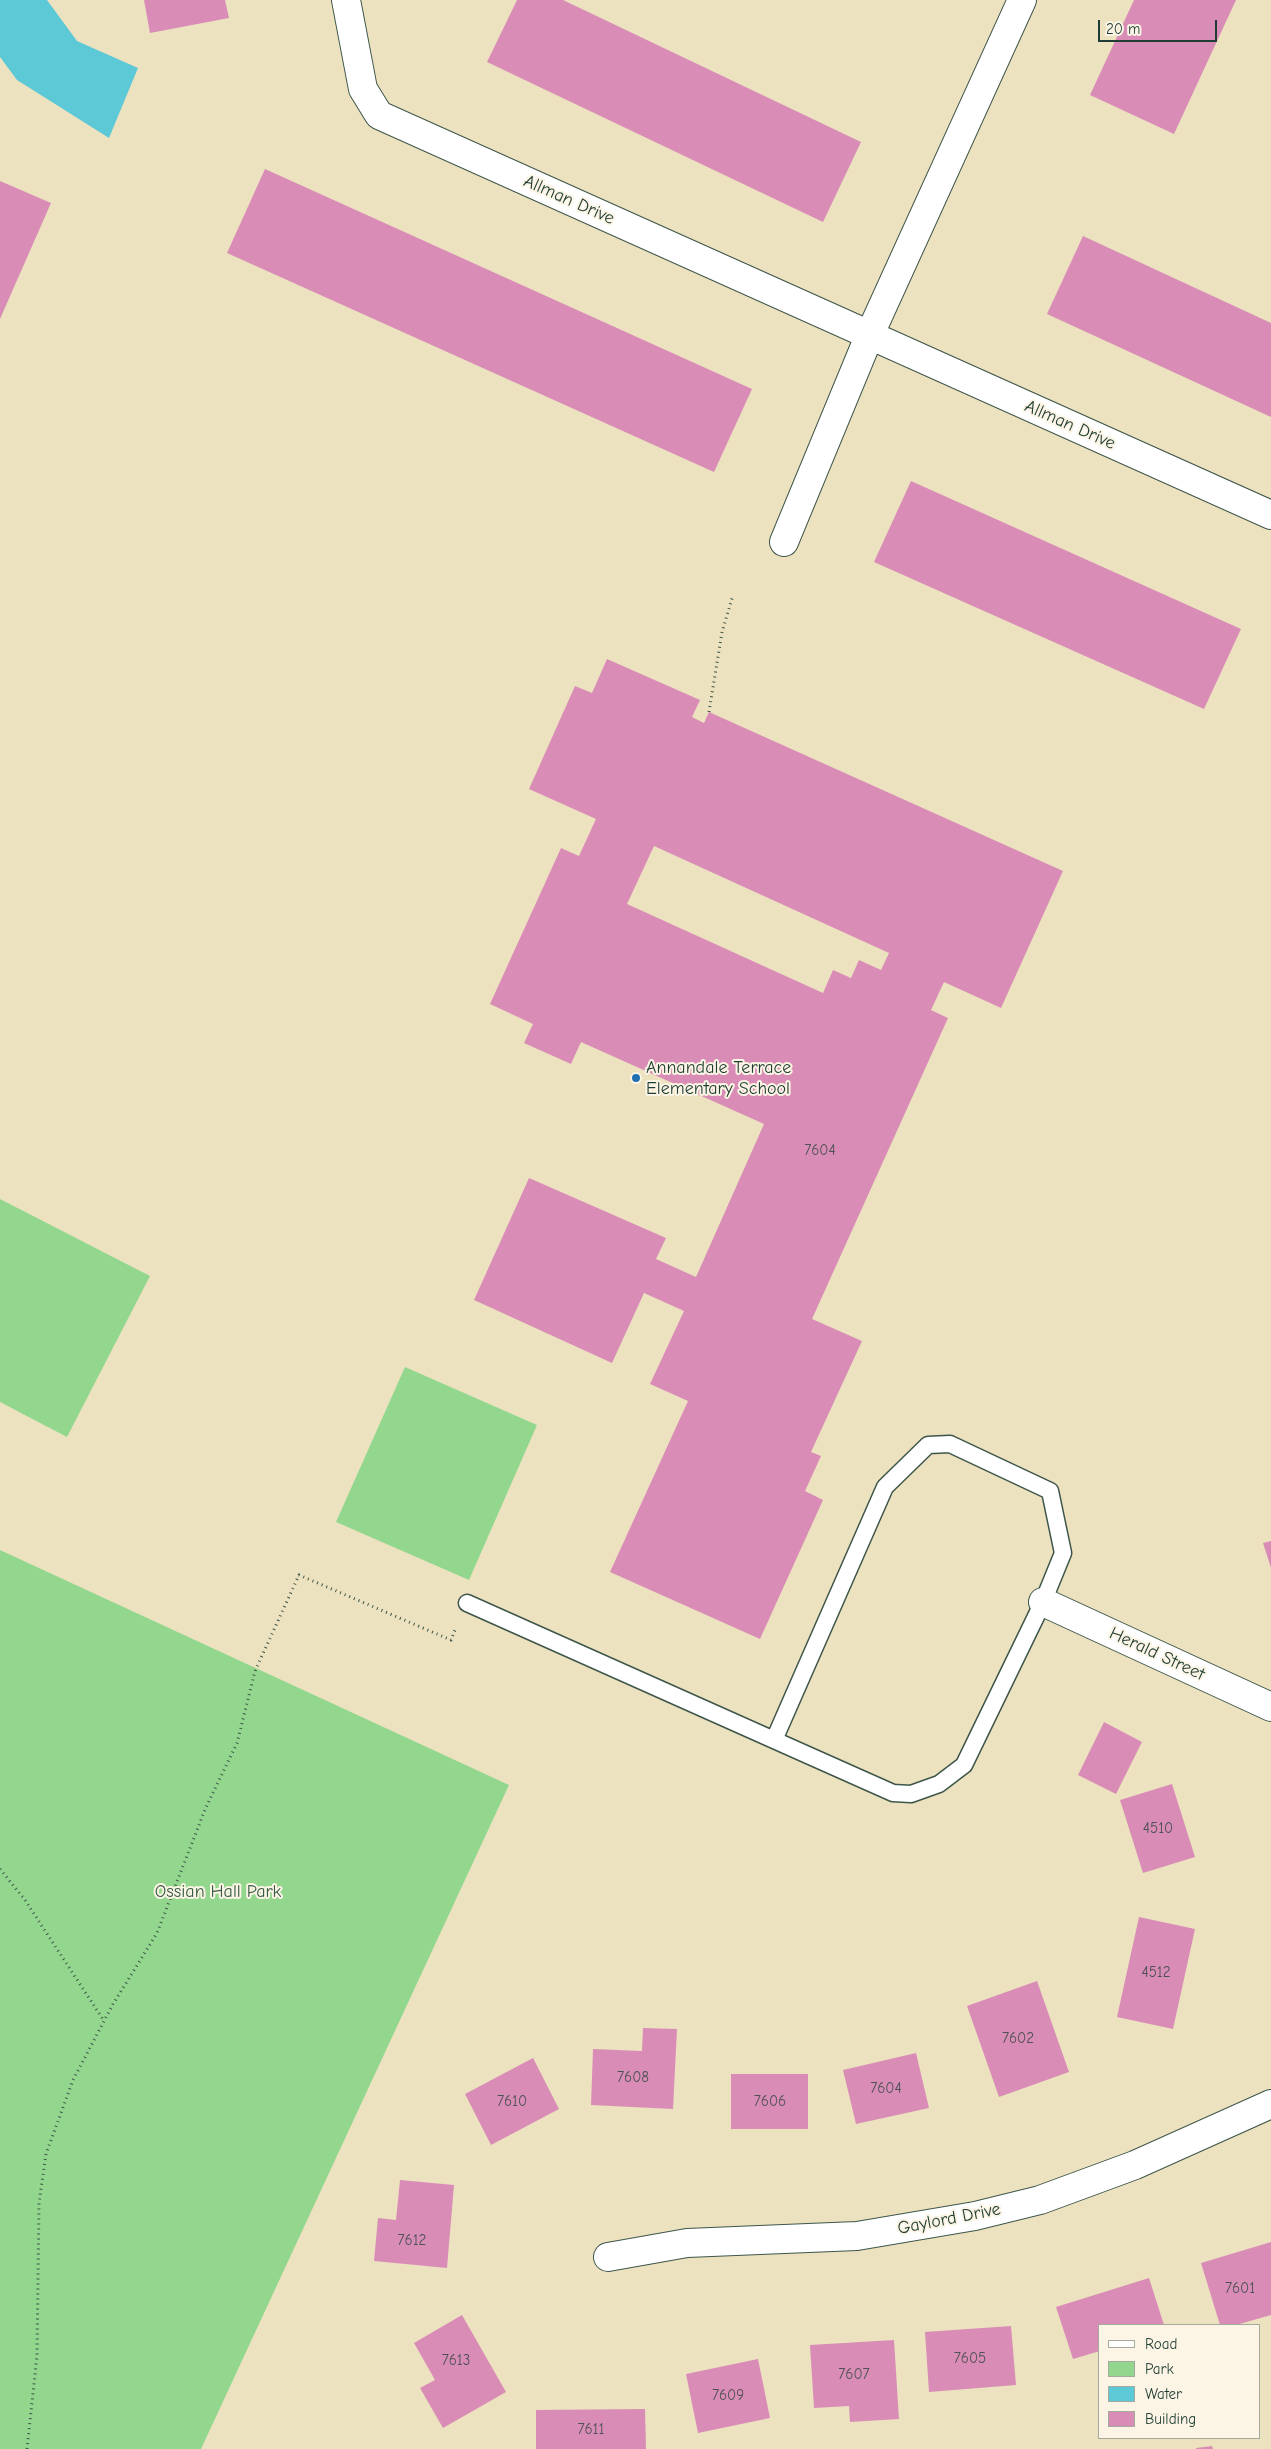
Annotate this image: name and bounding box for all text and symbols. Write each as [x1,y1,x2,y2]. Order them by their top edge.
scale bar [1101,10,1220,42]
text: 20 m [1106,20,1140,38]
street label: Allman Drive [520,170,618,230]
street label: Allman Drive [1021,395,1119,455]
place label: Annandale Terrace Elementary School [646,1057,791,1100]
marker: Annandale Terrace Elementary School [630,1072,642,1084]
house number: 7604 [804,1142,836,1160]
street label: Herald Street [1106,1623,1208,1685]
house number: 4510 [1143,1820,1173,1838]
park label: Ossian Hall Park [155,1881,281,1903]
house number: 4512 [1141,1964,1171,1982]
house number: 7602 [1002,2030,1034,2048]
house number: 7608 [617,2069,649,2087]
house number: 7604 [870,2080,902,2098]
house number: 7610 [497,2093,527,2111]
house number: 7606 [754,2093,786,2111]
street label: Gaylord Drive [896,2198,1002,2240]
house number: 7612 [398,2232,426,2250]
house number: 7601 [1225,2280,1255,2298]
legend [1098,2324,1261,2439]
text: Road [1145,2335,1177,2353]
house number: 7605 [954,2350,986,2368]
house number: 7613 [442,2352,470,2370]
text: Park [1145,2360,1174,2378]
house number: 7607 [838,2366,870,2384]
text: Water [1145,2385,1182,2403]
house number: 7609 [712,2387,744,2405]
text: Building [1145,2410,1196,2428]
house number: 7611 [578,2421,604,2439]

